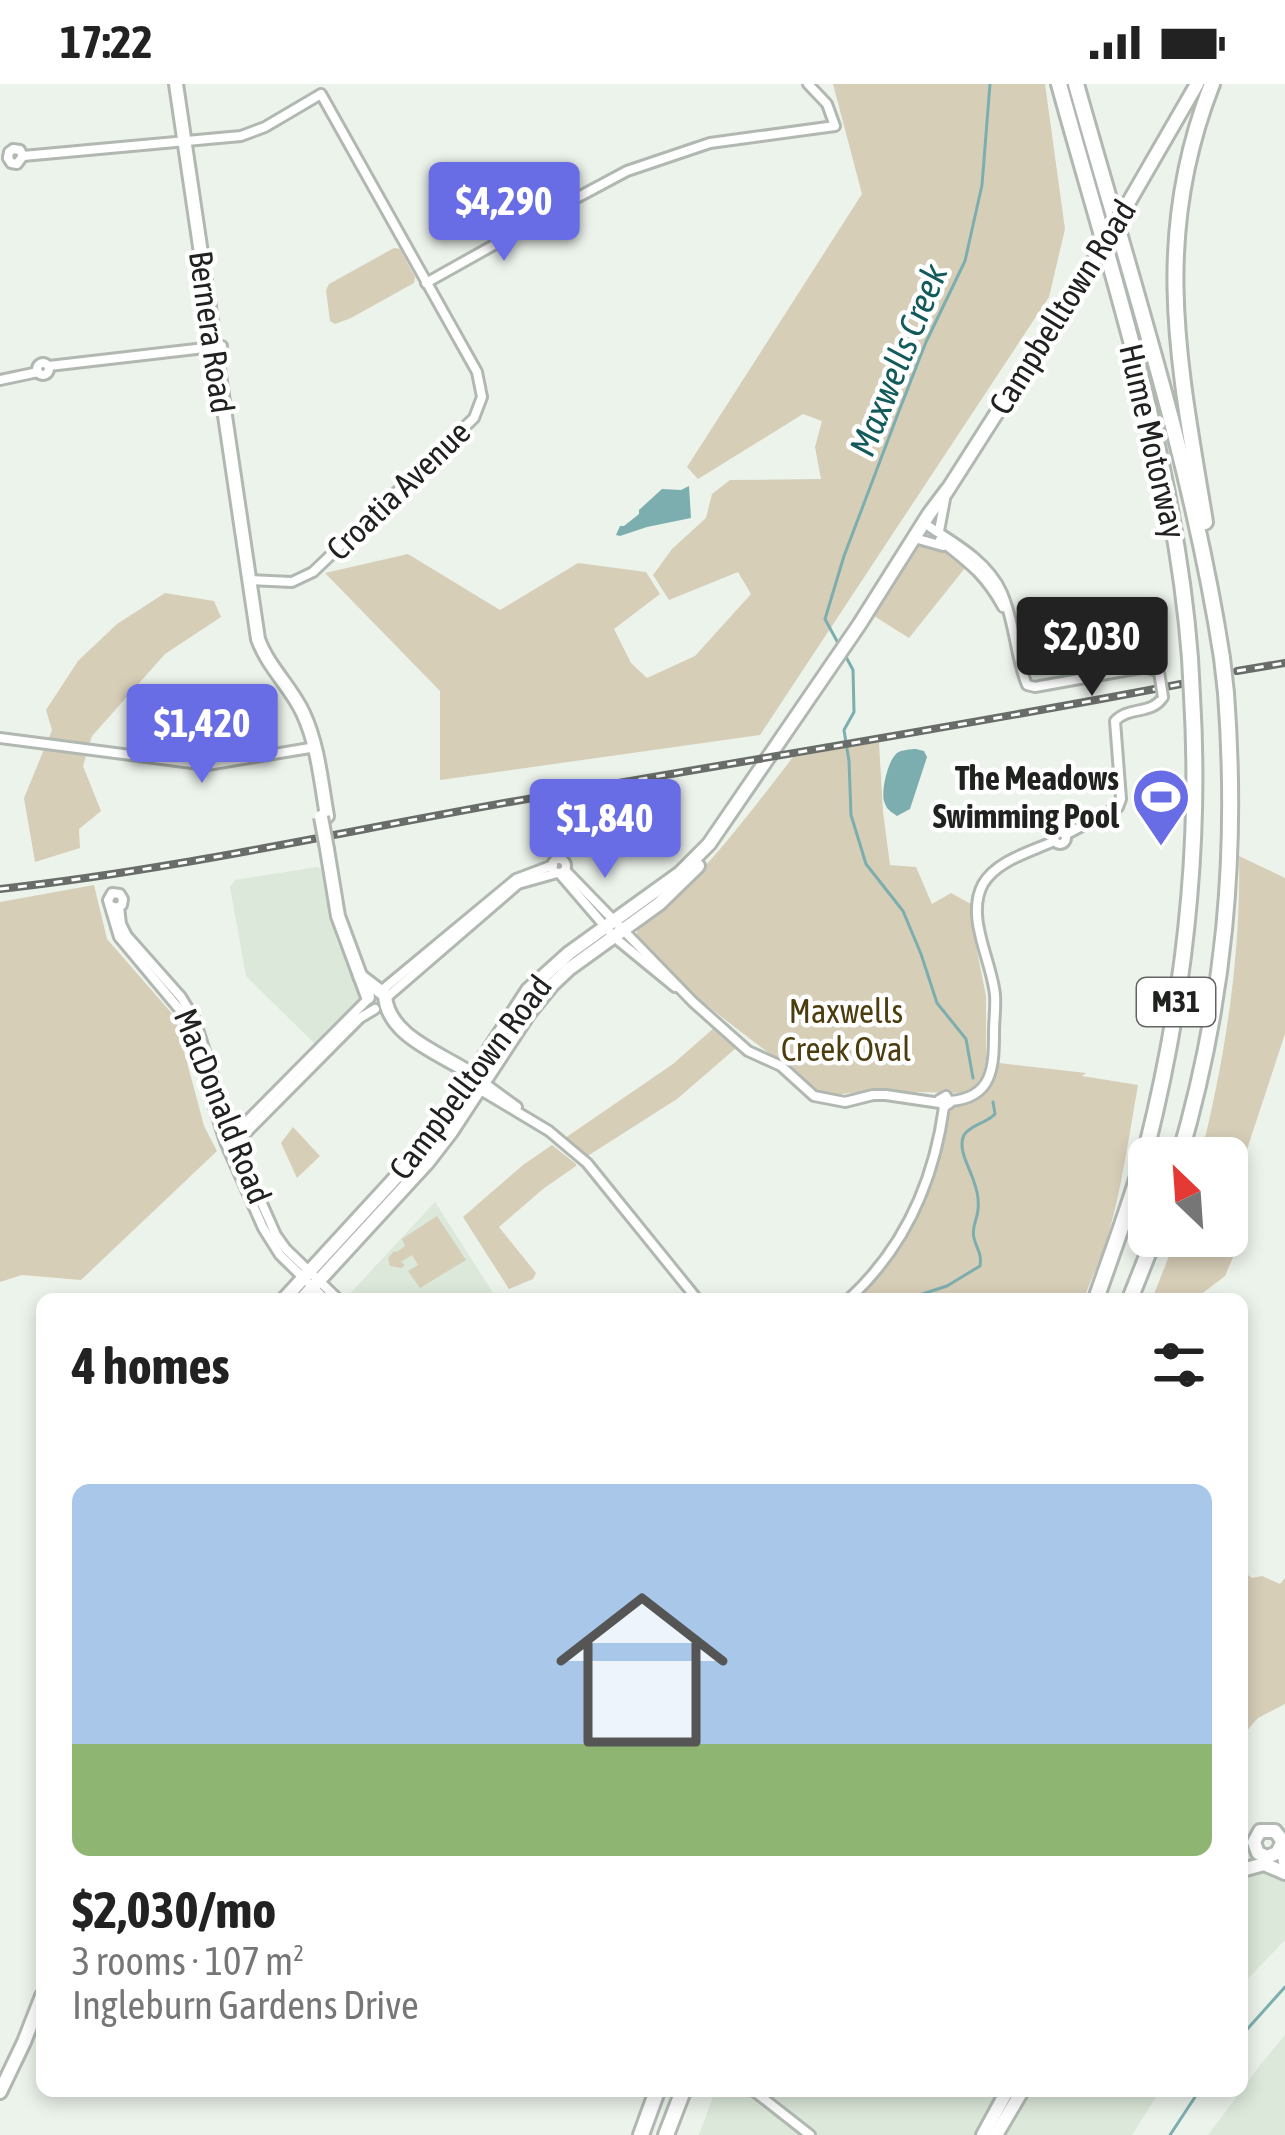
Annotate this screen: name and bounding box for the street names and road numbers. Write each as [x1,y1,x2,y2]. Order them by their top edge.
street label: Campbelltown Road [981,193,1143,421]
street label: Bernera Road [182,249,242,415]
street label: Hume Motorway [1112,340,1194,542]
street label: Croatia Avenue [319,413,477,567]
street label: Campbelltown Road [381,968,559,1186]
road number: M31 [1137,978,1215,1026]
street label: MacDonald Road [167,1003,279,1209]

